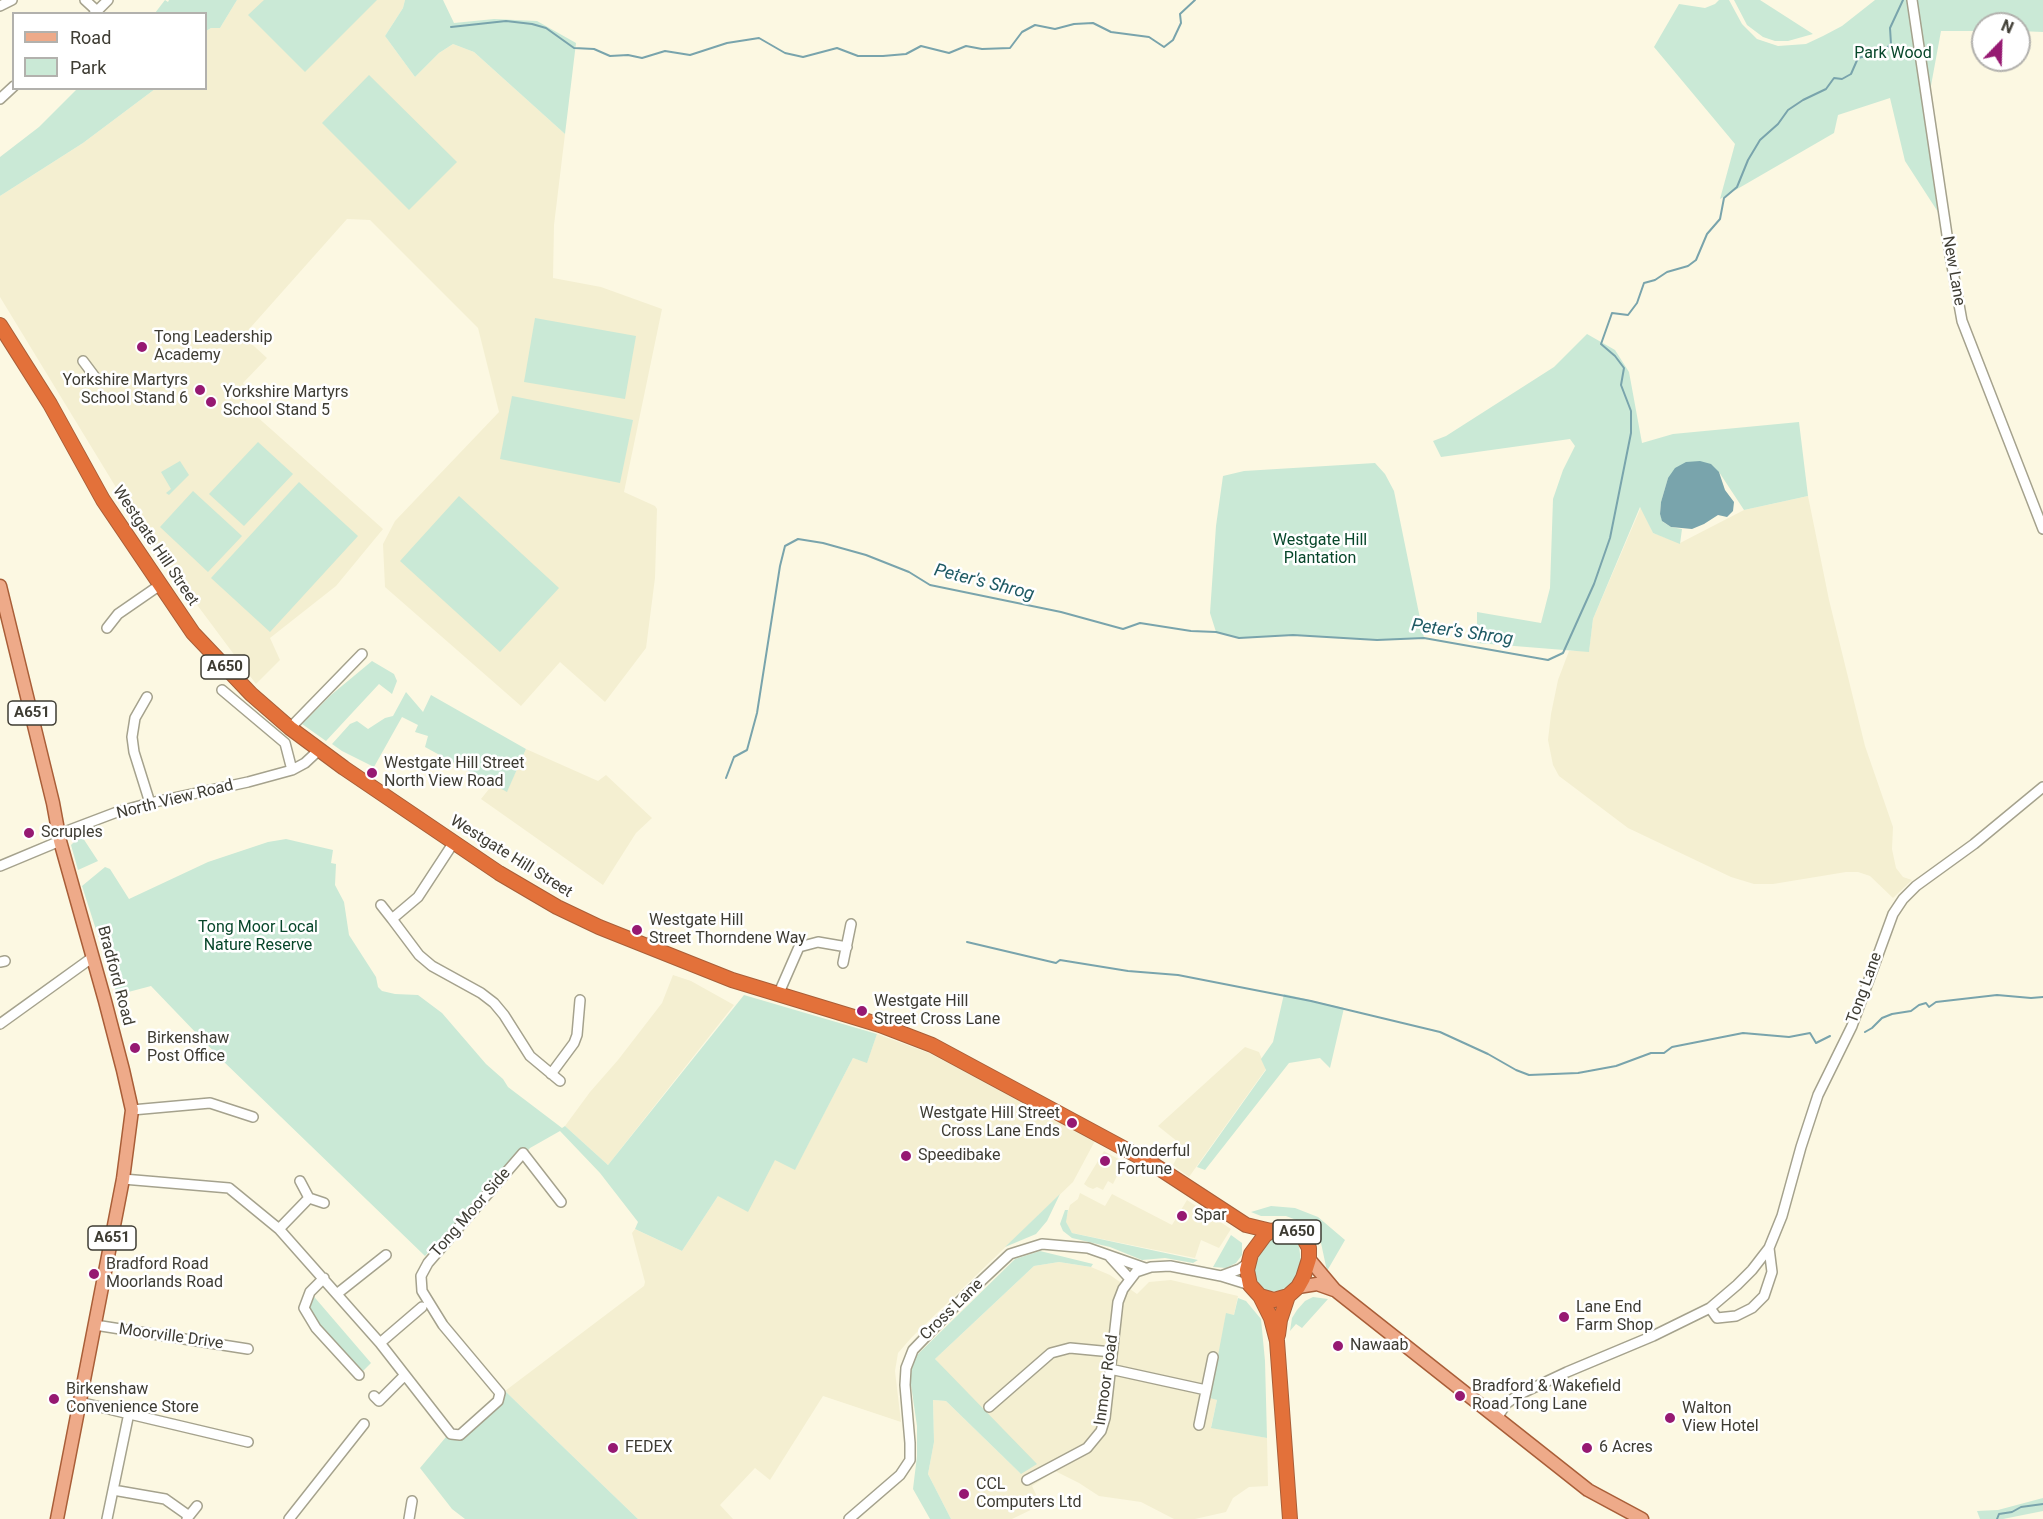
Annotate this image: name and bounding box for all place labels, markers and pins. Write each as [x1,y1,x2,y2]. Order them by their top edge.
place label: Tong Leadership Academy [154,328,272,366]
marker: Tong Leadership Academy [135,340,149,354]
place label: Yorkshire Martyrs School Stand 6 [63,371,188,409]
marker: Yorkshire Martyrs School Stand 6 [193,383,207,397]
place label: Yorkshire Martyrs School Stand 5 [223,383,348,421]
marker: Yorkshire Martyrs School Stand 5 [204,395,218,409]
place label: Westgate Hill Street North View Road [384,754,525,792]
marker: Westgate Hill Street North View Road [365,766,379,780]
place label: Scruples [41,823,103,843]
marker: Scruples [22,826,36,840]
place label: Westgate Hill Street Thorndene Way [649,911,806,949]
marker: Westgate Hill Street Thorndene Way [630,923,644,937]
place label: Westgate Hill Street Cross Lane [874,992,1000,1030]
marker: Westgate Hill Street Cross Lane [855,1004,869,1018]
place label: Birkenshaw Post Office [147,1029,229,1067]
marker: Birkenshaw Post Office [128,1041,142,1055]
place label: Westgate Hill Street Cross Lane Ends [919,1104,1060,1142]
marker: Westgate Hill Street Cross Lane Ends [1065,1116,1079,1130]
place label: Wonderful Fortune [1117,1142,1190,1180]
place label: Speedibake [918,1146,1000,1166]
marker: Speedibake [899,1149,913,1163]
marker: Wonderful Fortune [1098,1154,1112,1168]
place label: Spar [1194,1206,1227,1226]
marker: Spar [1175,1209,1189,1223]
place label: Bradford Road Moorlands Road [106,1255,223,1293]
marker: Bradford Road Moorlands Road [87,1267,101,1281]
place label: Lane End Farm Shop [1576,1298,1653,1336]
marker: Lane End Farm Shop [1557,1310,1571,1324]
place label: Nawaab [1350,1336,1409,1356]
marker: Nawaab [1331,1339,1345,1353]
place label: Bradford & Wakefield Road Tong Lane [1472,1377,1621,1415]
place label: Birkenshaw Convenience Store [66,1380,199,1418]
marker: Bradford & Wakefield Road Tong Lane [1453,1389,1467,1403]
marker: Birkenshaw Convenience Store [47,1392,61,1406]
place label: Walton View Hotel [1682,1399,1759,1437]
marker: Walton View Hotel [1663,1411,1677,1425]
place label: FEDEX [625,1438,673,1458]
place label: 6 Acres [1599,1438,1653,1458]
marker: FEDEX [606,1441,620,1455]
marker: 6 Acres [1580,1441,1594,1455]
place label: CCL Computers Ltd [976,1475,1082,1513]
marker: CCL Computers Ltd [957,1487,971,1501]

